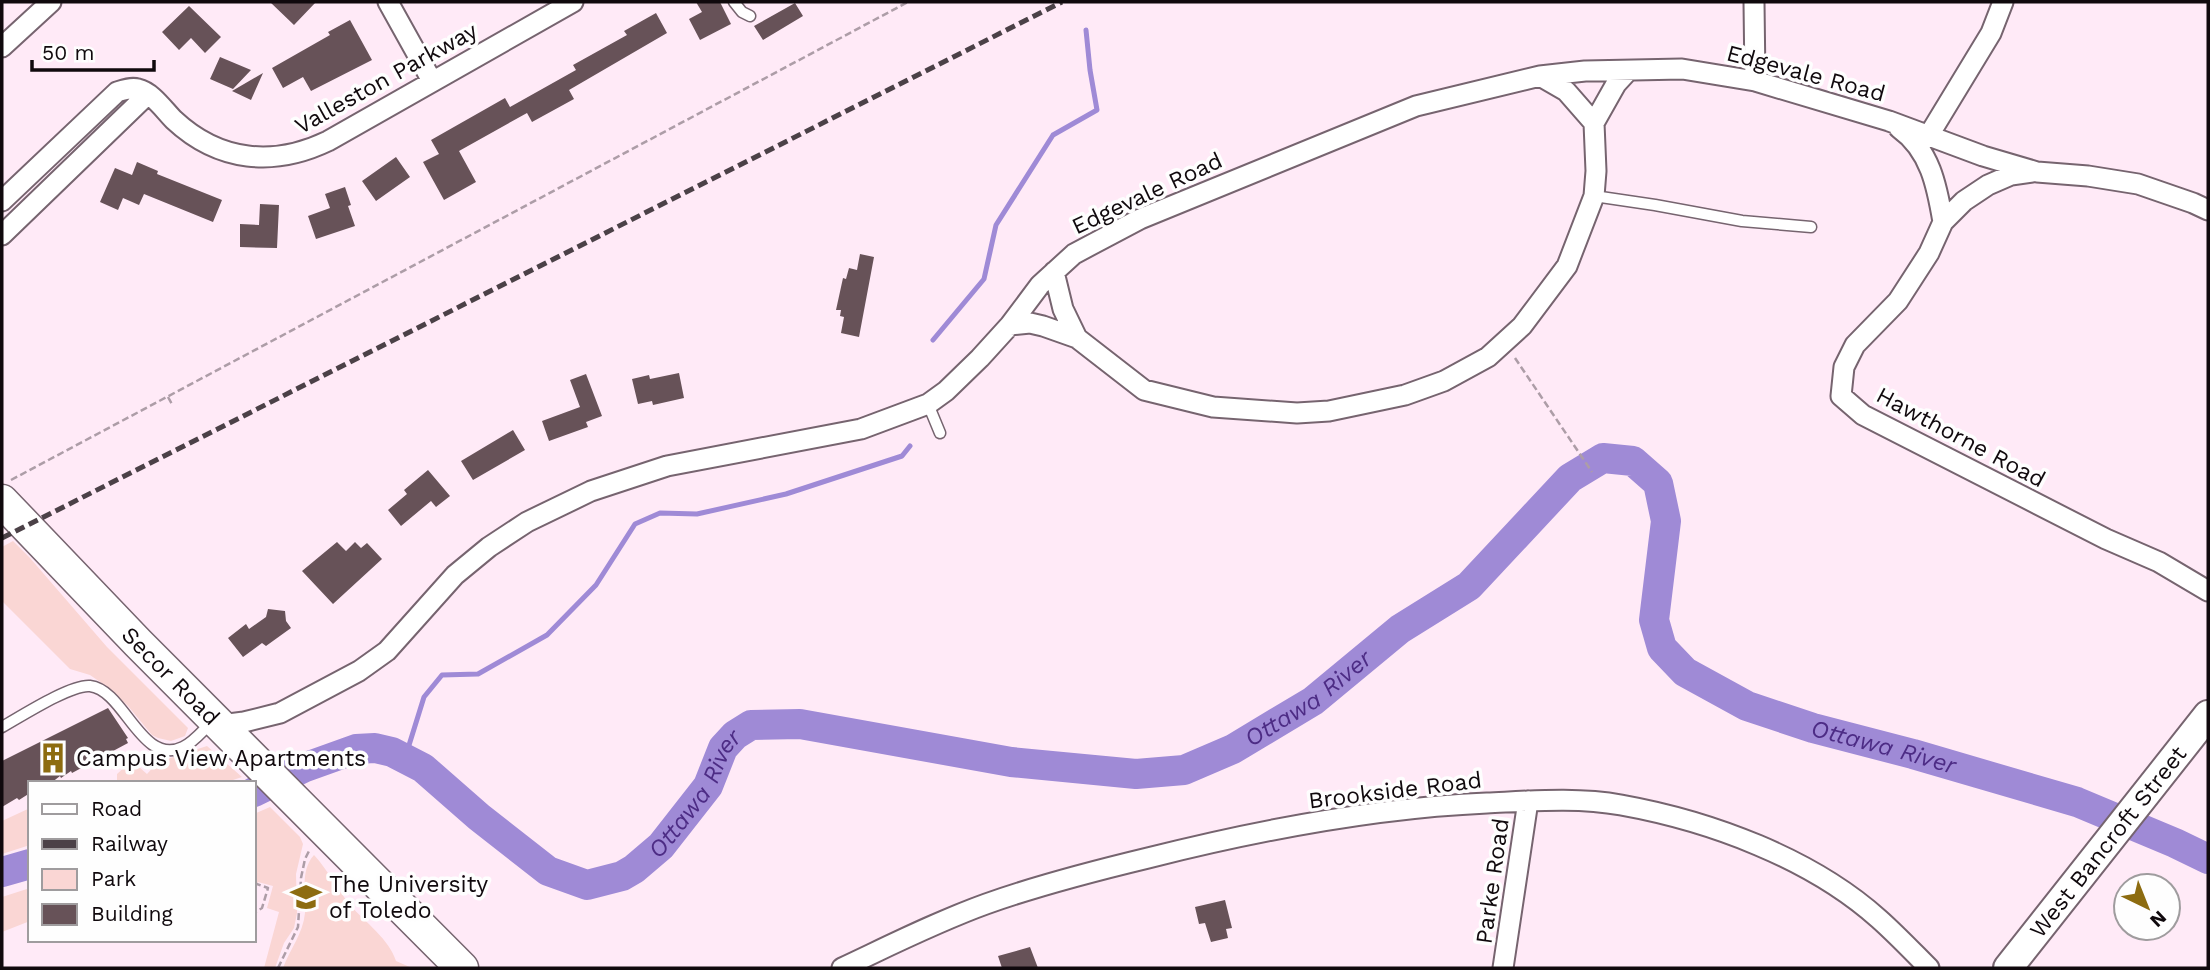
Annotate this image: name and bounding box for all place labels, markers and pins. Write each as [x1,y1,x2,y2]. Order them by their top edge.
building icon: Campus View Apartments [36,741,70,775]
place label: Campus View Apartments [76,745,366,772]
place label: The University of Toledo [329,871,488,924]
school or university icon: The University of Toledo [289,880,323,914]

